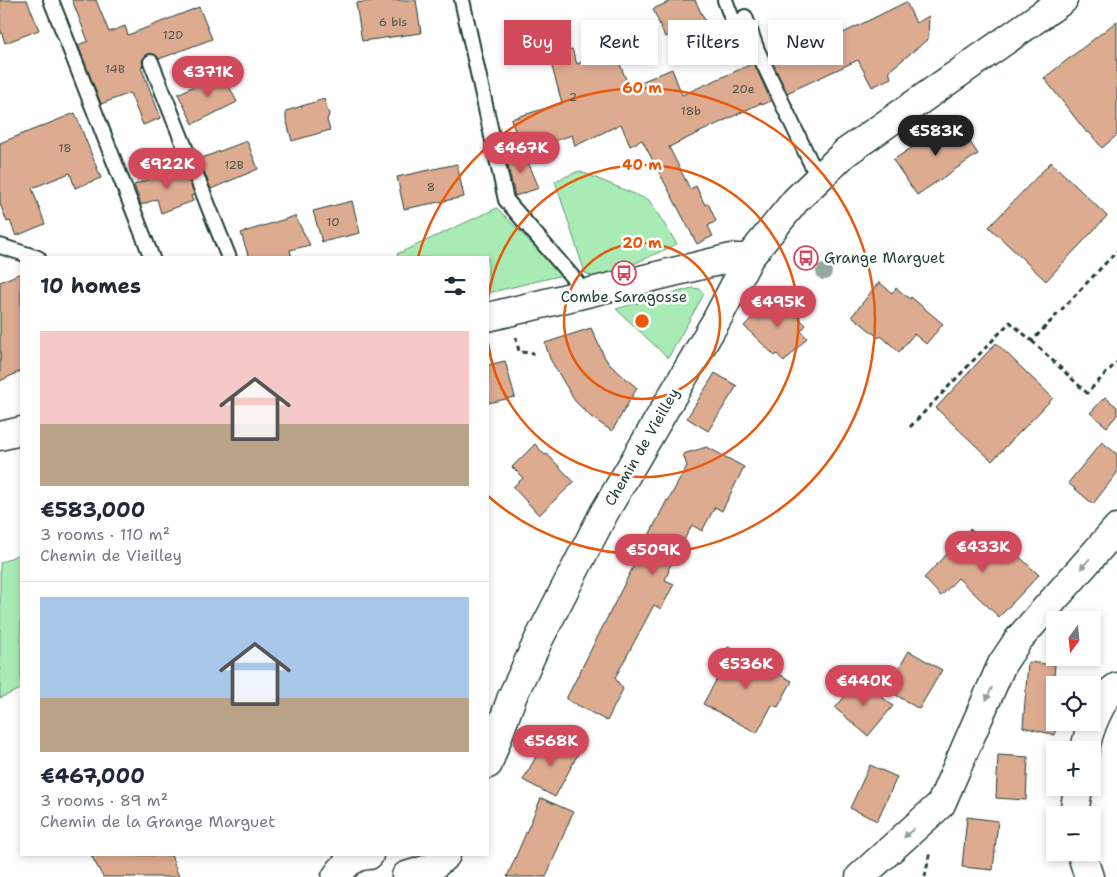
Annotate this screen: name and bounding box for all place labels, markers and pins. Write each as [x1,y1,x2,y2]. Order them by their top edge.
pin: €371K [173,56,243,98]
pin: €583K [901,114,971,157]
pin: €467K [486,132,556,174]
pin: €922K [132,148,202,190]
bus stop icon: Grange Marguet [793,245,819,271]
place label: Grange Marguet [824,248,945,268]
bus stop icon: Combe Saragosse [611,260,637,286]
pin: €495K [743,286,813,328]
place label: Combe Saragosse [561,287,687,307]
centre of rings [633,312,651,330]
pin: €433K [948,530,1018,573]
pin: €509K [618,534,688,576]
pin: €536K [711,648,781,690]
pin: €440K [829,664,899,707]
pin: €568K [516,724,586,767]

